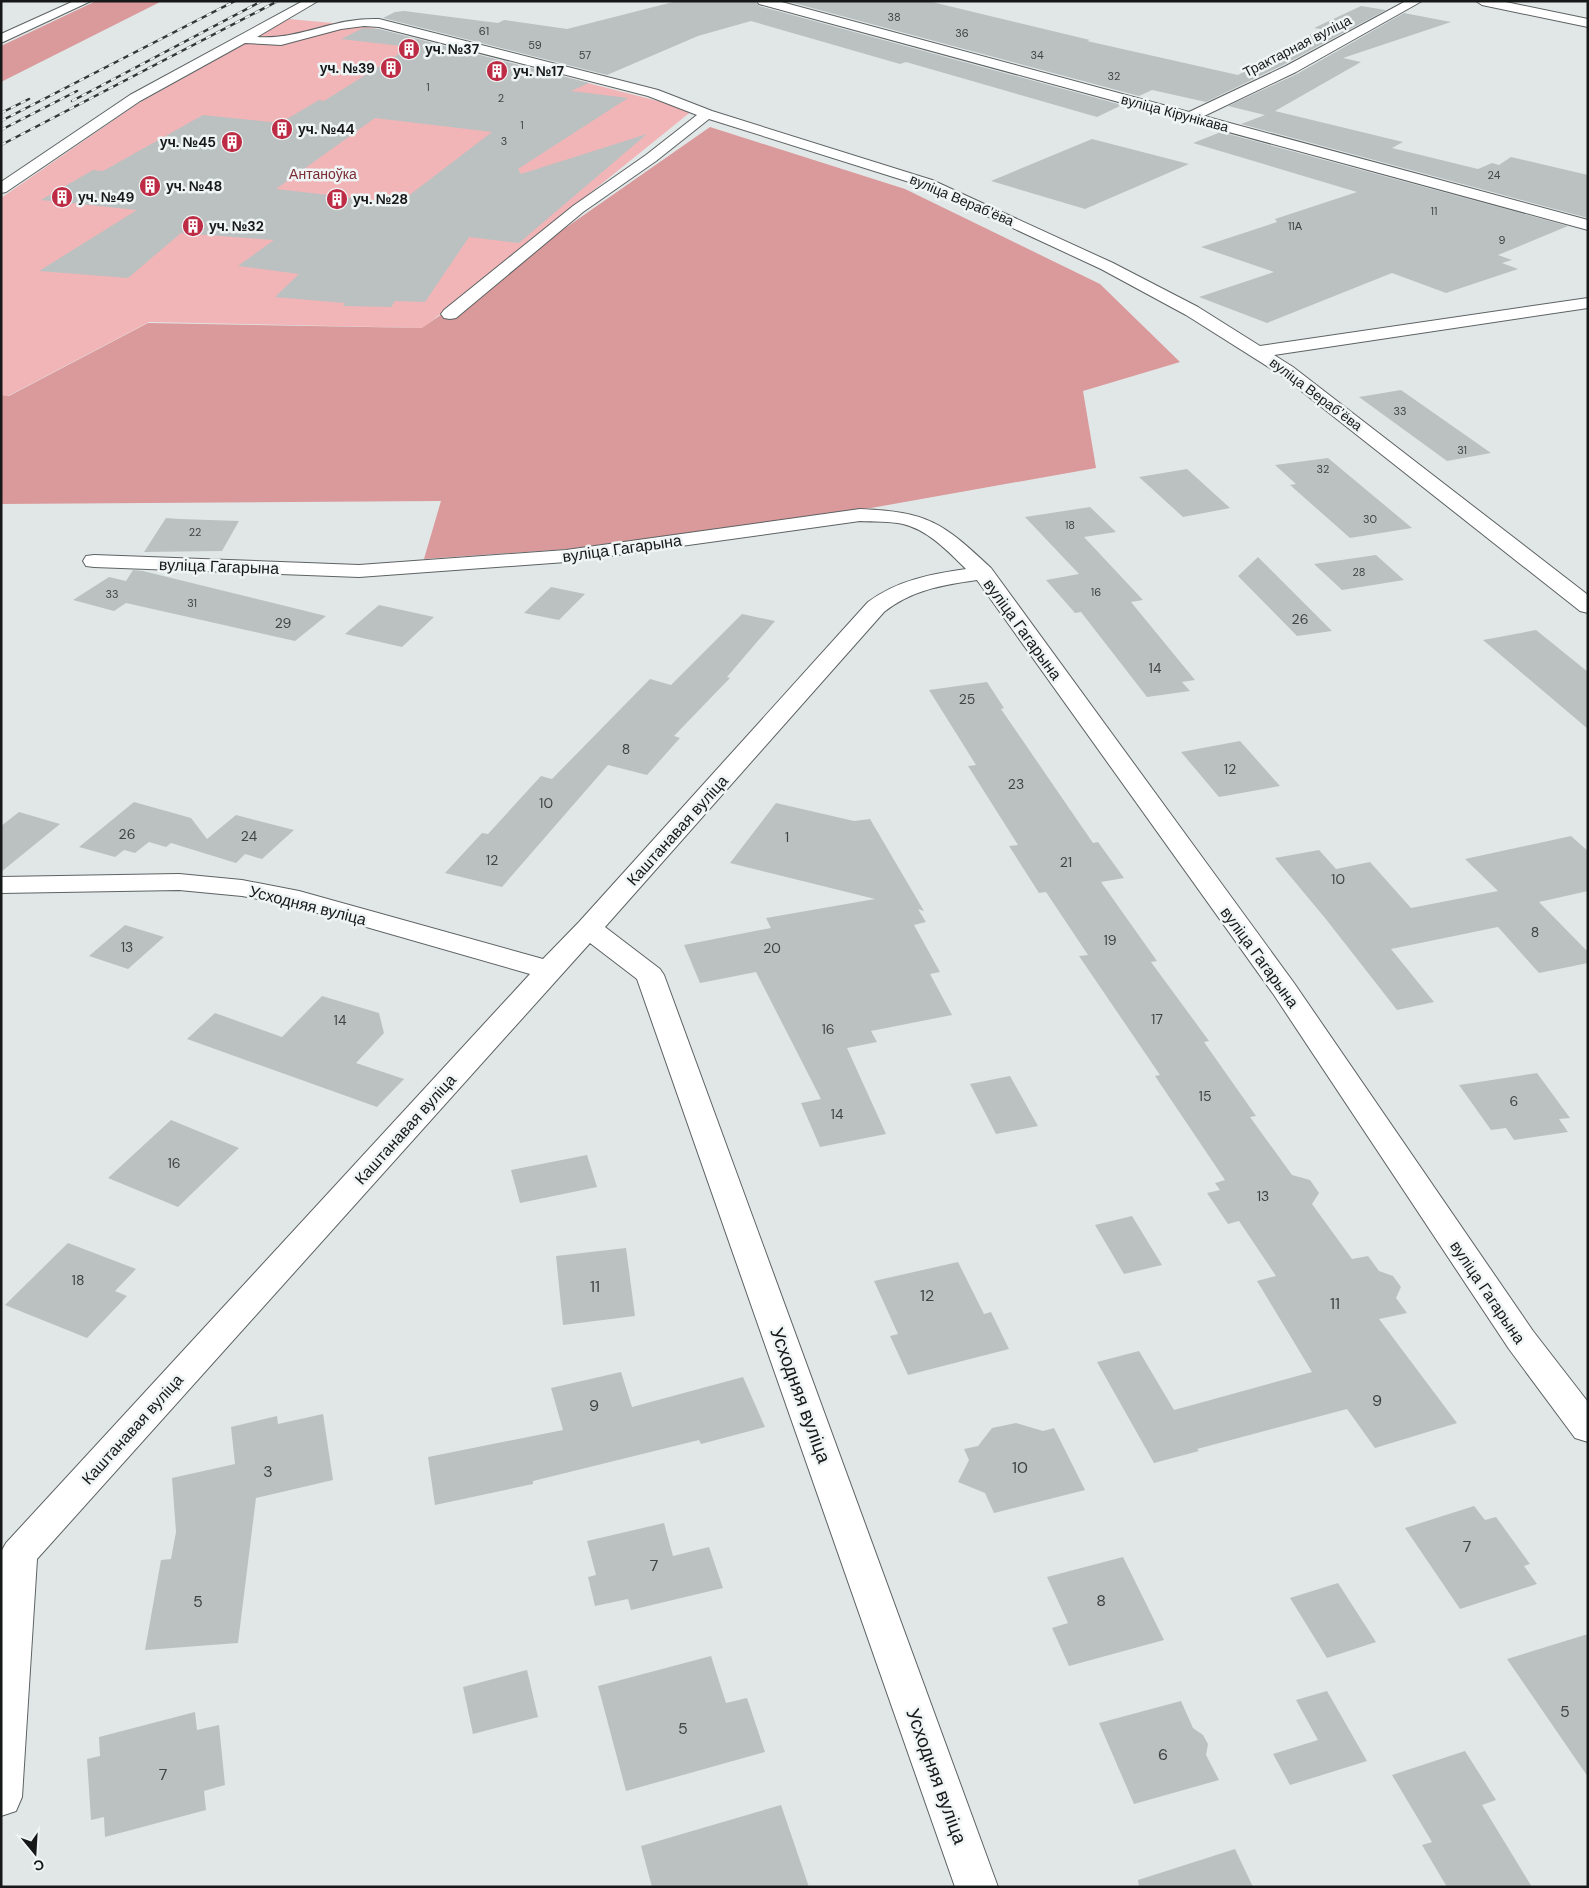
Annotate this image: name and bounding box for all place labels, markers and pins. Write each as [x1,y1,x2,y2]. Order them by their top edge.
building icon: уч. №37 [397,37,421,61]
place label: уч. №37 [425,40,480,58]
building icon: уч. №39 [379,56,403,80]
place label: уч. №39 [320,59,375,77]
building icon: уч. №17 [485,59,509,83]
place label: уч. №17 [513,62,564,80]
building icon: уч. №44 [270,117,294,141]
place label: уч. №44 [298,120,355,138]
building icon: уч. №45 [220,130,244,154]
place label: уч. №45 [160,133,216,151]
building icon: уч. №48 [138,174,162,198]
place label: уч. №48 [166,177,222,195]
building icon: уч. №49 [50,185,74,209]
building icon: уч. №28 [325,187,349,211]
place label: уч. №49 [78,188,134,206]
place label: уч. №28 [353,190,408,208]
building icon: уч. №32 [181,214,205,238]
place label: уч. №32 [209,217,264,235]

